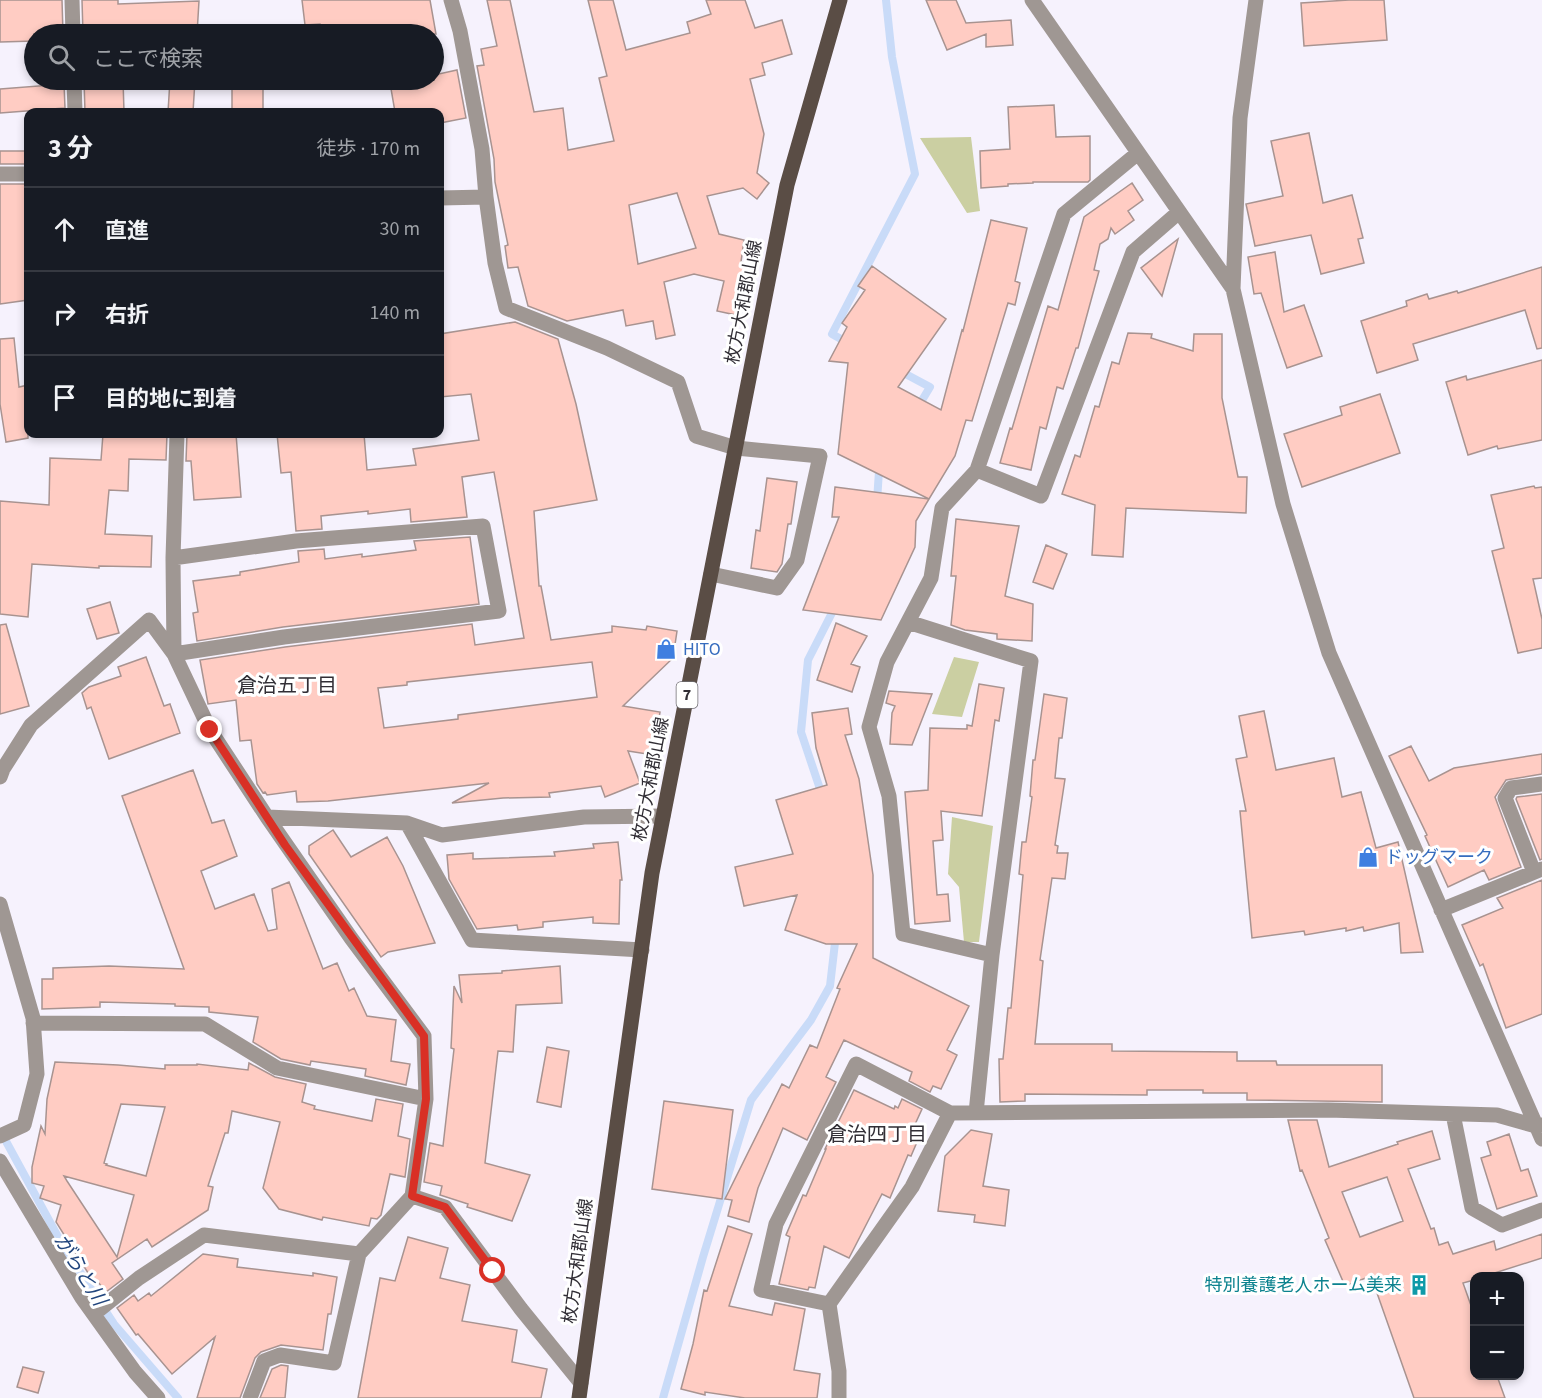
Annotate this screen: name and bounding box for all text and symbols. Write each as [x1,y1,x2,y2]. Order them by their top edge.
search box [24,24,444,90]
icon: search [45,41,78,74]
text: ここで検索 [93,43,203,75]
text: 3 分 [48,130,93,167]
text: 徒歩 · 170 m [317,135,420,163]
icon: ahead [48,213,81,246]
text: 直進 [105,215,149,247]
text: 30 m [380,215,420,243]
street label: 枚方大和郡山線 [720,238,768,366]
icon: right [48,297,81,330]
text: 右折 [105,299,149,331]
text: 140 m [370,299,420,327]
icon: arrive [48,381,81,414]
text: 目的地に到着 [105,383,237,415]
shop icon: HITO [654,637,678,661]
place label: HITO [683,637,721,662]
district label: 倉治五丁目 [237,672,337,700]
road number: 7 [676,682,698,708]
street label: 枚方大和郡山線 [627,715,675,843]
route end [196,716,222,742]
shop icon: ドッグマーク [1356,845,1380,869]
place label: ドッグマーク [1385,845,1493,870]
district label: 倉治四丁目 [827,1121,927,1149]
street label: 枚方大和郡山線 [557,1197,599,1325]
water label: がらと川 [47,1229,114,1313]
route start [479,1257,505,1283]
map controls [1470,1272,1524,1380]
button: + [1470,1272,1524,1326]
place label: 特別養護老人ホーム美来 [1205,1273,1402,1298]
building icon: 特別養護老人ホーム美来 [1407,1273,1431,1297]
button: − [1470,1326,1524,1380]

